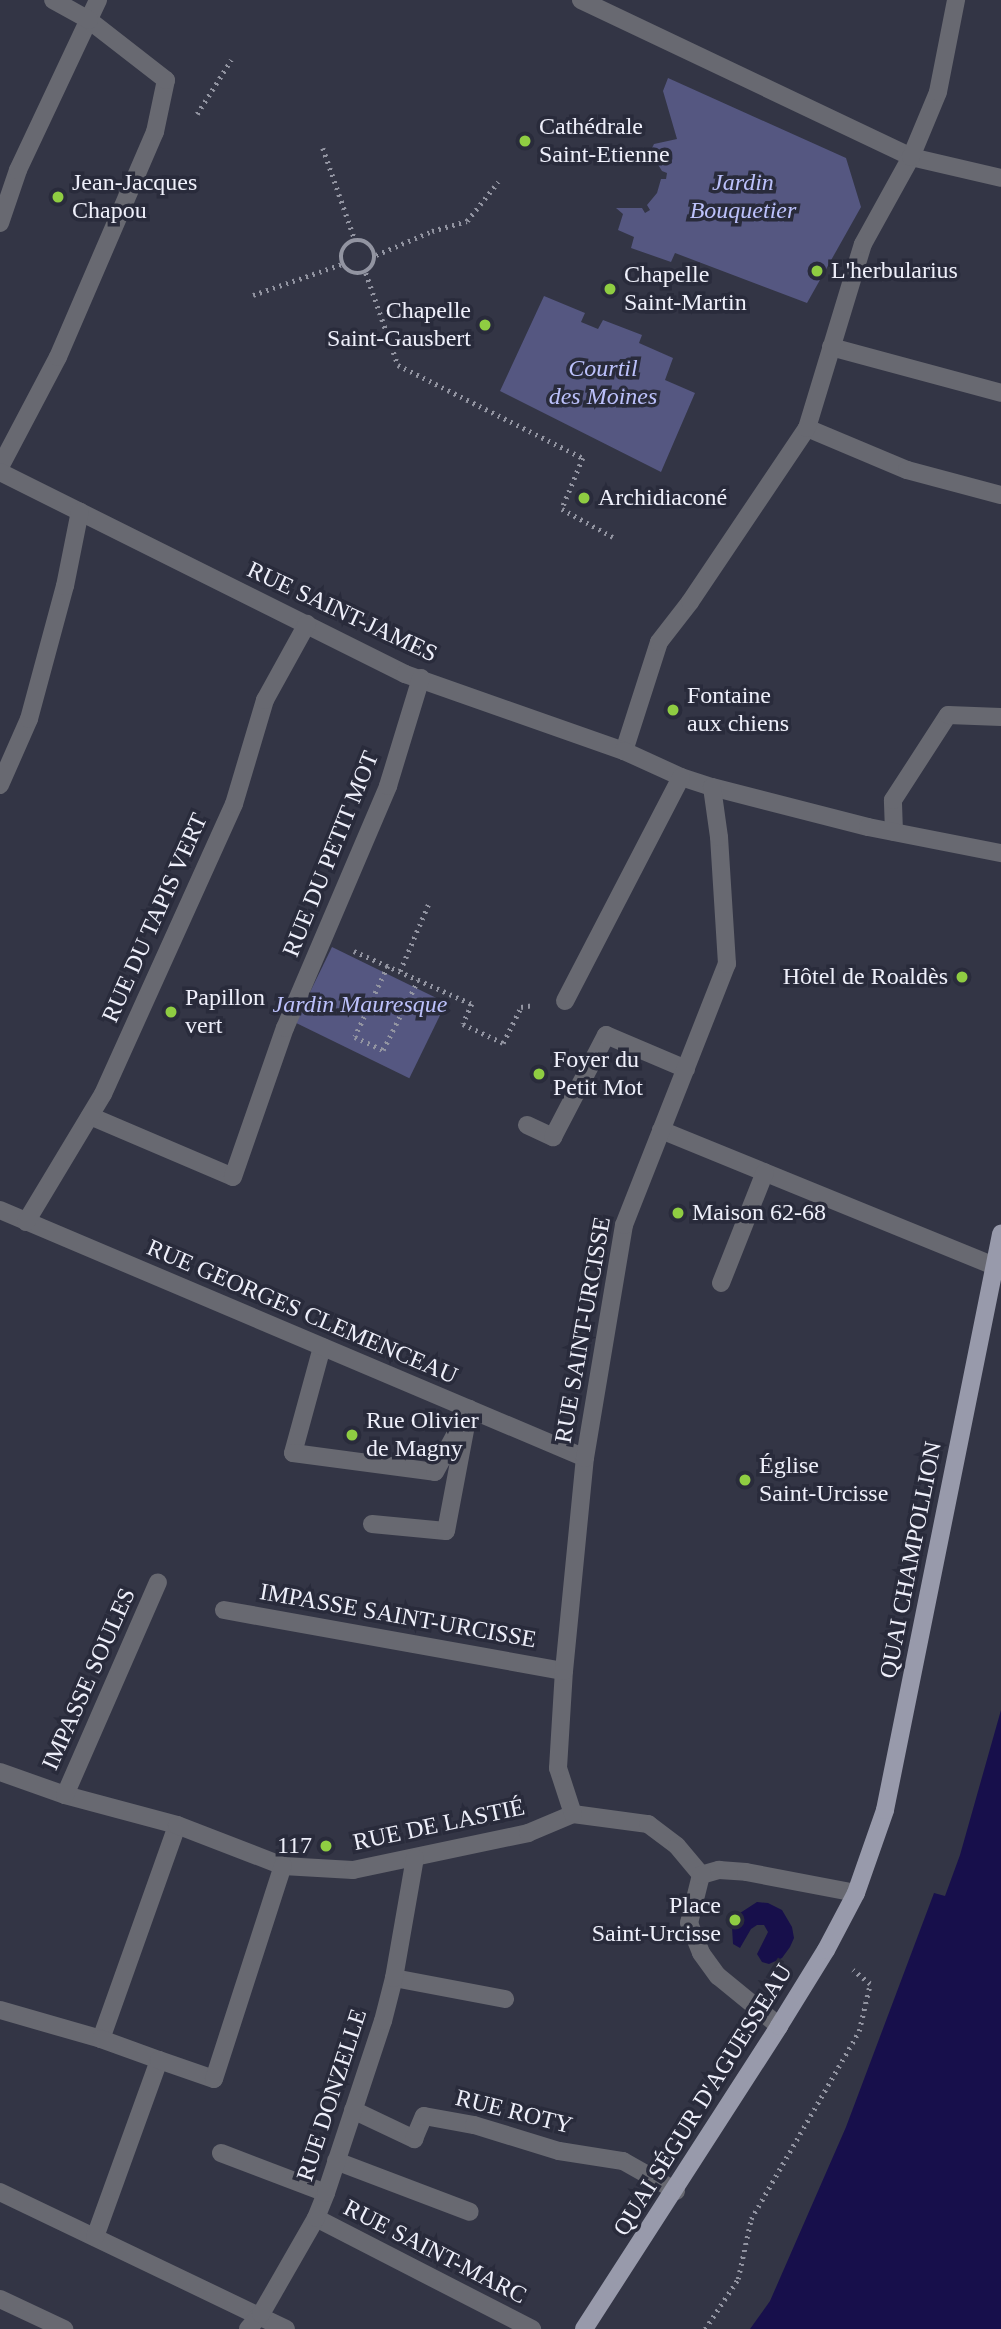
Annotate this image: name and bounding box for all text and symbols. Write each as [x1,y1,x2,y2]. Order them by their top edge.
place label: Cathédrale Saint-Etienne [539,113,670,169]
marker: Cathédrale Saint-Etienne [517,133,533,149]
place label: Jean-Jacques Chapou [72,169,197,225]
park label: Jardin Bouquetier [690,169,796,225]
marker: Jean-Jacques Chapou [50,189,66,205]
place label: L'herbularius [831,257,958,285]
place label: Chapelle Saint-Martin [624,261,747,317]
marker: L'herbularius [809,263,825,279]
marker: Chapelle Saint-Martin [602,281,618,297]
place label: Chapelle Saint-Gausbert [327,297,471,353]
marker: Chapelle Saint-Gausbert [477,317,493,333]
park label: Courtil des Moines [549,355,657,411]
place label: Archidiaconé [598,484,727,512]
marker: Archidiaconé [576,490,592,506]
street label: RUE SAINT-JAMES [242,555,442,669]
place label: Fontaine aux chiens [687,682,789,738]
marker: Fontaine aux chiens [665,702,681,718]
street label: RUE DU PETIT MOT [277,747,385,961]
street label: RUE DU TAPIS VERT [96,809,214,1027]
place label: Hôtel de Roaldès [783,963,948,991]
marker: Hôtel de Roaldès [954,969,970,985]
place label: Papillon vert [185,984,265,1040]
park label: Jardin Mauresque [273,991,447,1019]
marker: Papillon vert [163,1004,179,1020]
place label: Foyer du Petit Mot [553,1046,643,1102]
marker: Foyer du Petit Mot [531,1066,547,1082]
place label: Maison 62-68 [692,1199,826,1227]
marker: Maison 62-68 [670,1205,686,1221]
street label: RUE SAINT-URCISSE [549,1215,617,1445]
street label: RUE GEORGES CLEMENCEAU [142,1233,462,1391]
place label: Rue Olivier de Magny [366,1407,479,1463]
marker: Rue Olivier de Magny [344,1427,360,1443]
street label: QUAI CHAMPOLLION [874,1439,948,1681]
place label: Église Saint-Urcisse [759,1452,888,1508]
marker: Église Saint-Urcisse [737,1472,753,1488]
street label: IMPASSE SAINT-URCISSE [257,1577,539,1655]
street label: IMPASSE SOULES [36,1584,142,1774]
street label: RUE DE LASTIÉ [351,1793,527,1857]
place label: 117 [277,1832,312,1860]
marker: 117 [318,1838,334,1854]
place label: Place Saint-Urcisse [592,1892,721,1948]
marker: Place Saint-Urcisse [727,1912,743,1928]
street label: QUAI SÉGUR D'AGUESSEAU [607,1959,799,2241]
street label: RUE DONZELLE [291,2005,373,2185]
street label: RUE ROTY [453,2084,575,2140]
street label: RUE SAINT-MARC [339,2194,531,2310]

